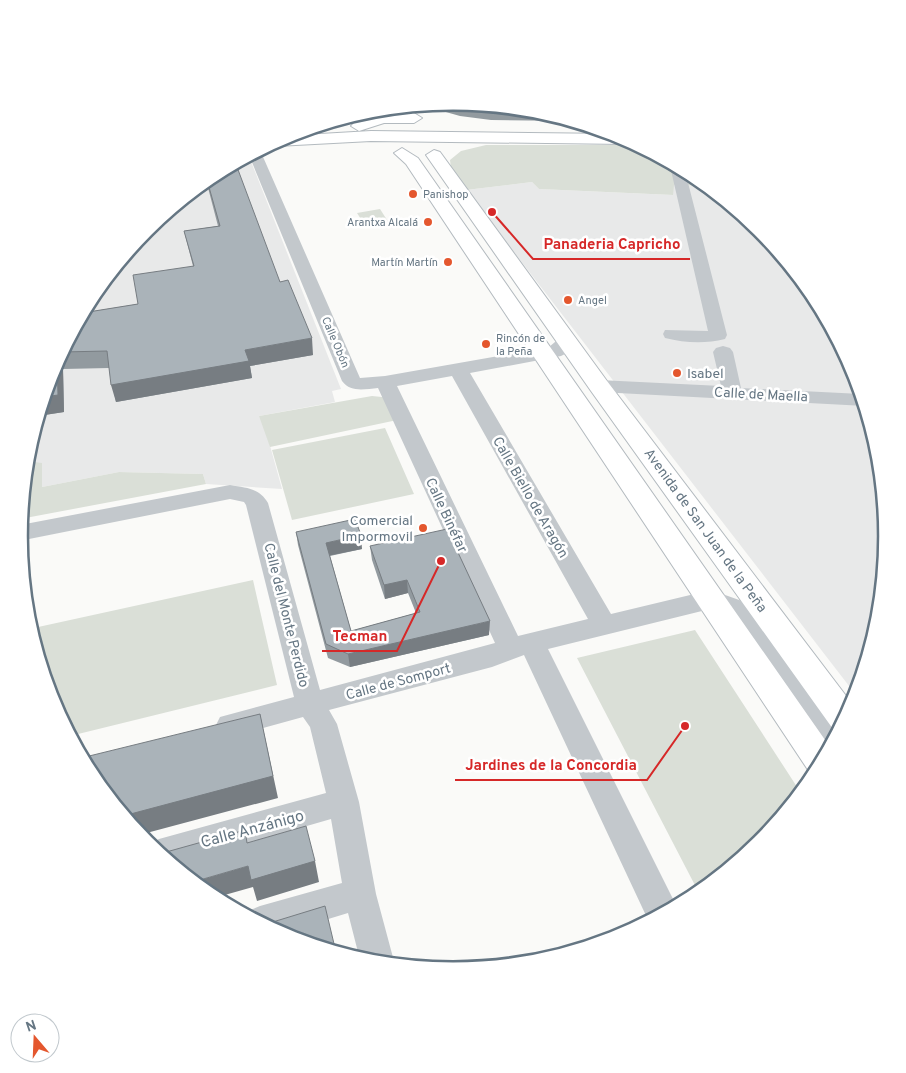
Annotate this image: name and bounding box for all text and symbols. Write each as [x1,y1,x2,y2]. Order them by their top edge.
marker: Panishop [407,188,419,200]
place label: Panishop [423,188,468,202]
place label: Arantxa Alcalá [347,216,418,230]
marker: Arantxa Alcalá [422,216,434,228]
callout: Panaderia Capricho [533,229,690,259]
text: Panaderia Capricho [543,236,681,255]
place label: Martín Martín [371,256,438,270]
marker: Martín Martín [442,256,454,268]
marker: Angel [562,294,574,306]
place label: Angel [578,294,607,308]
street label: Calle Obón [318,315,352,370]
place label: Rincón de la Peña [496,332,545,359]
marker: Rincón de la Peña [480,338,492,350]
place label: Isabel [687,366,724,383]
marker: Isabel [671,367,683,379]
street label: Calle de Maella [714,385,808,406]
street label: Calle Biello de Aragón [488,434,571,561]
street label: Avenida de San Juan de la Peña [640,446,770,616]
street label: Calle Binéfar [421,476,471,556]
place label: Comercial Impormovil [342,513,413,546]
marker: Comercial Impormovil [417,522,429,534]
street label: Calle del Monte Perdido [259,541,312,690]
callout: Tecman [322,621,397,651]
text: Tecman [333,628,387,647]
street label: Calle de Somport [344,660,453,705]
callout: Jardines de la Concordia [455,750,647,780]
text: Jardines de la Concordia [465,757,637,776]
street label: Calle Anzánigo [199,807,306,853]
north arrow [10,1013,60,1063]
text: N [24,1017,39,1037]

